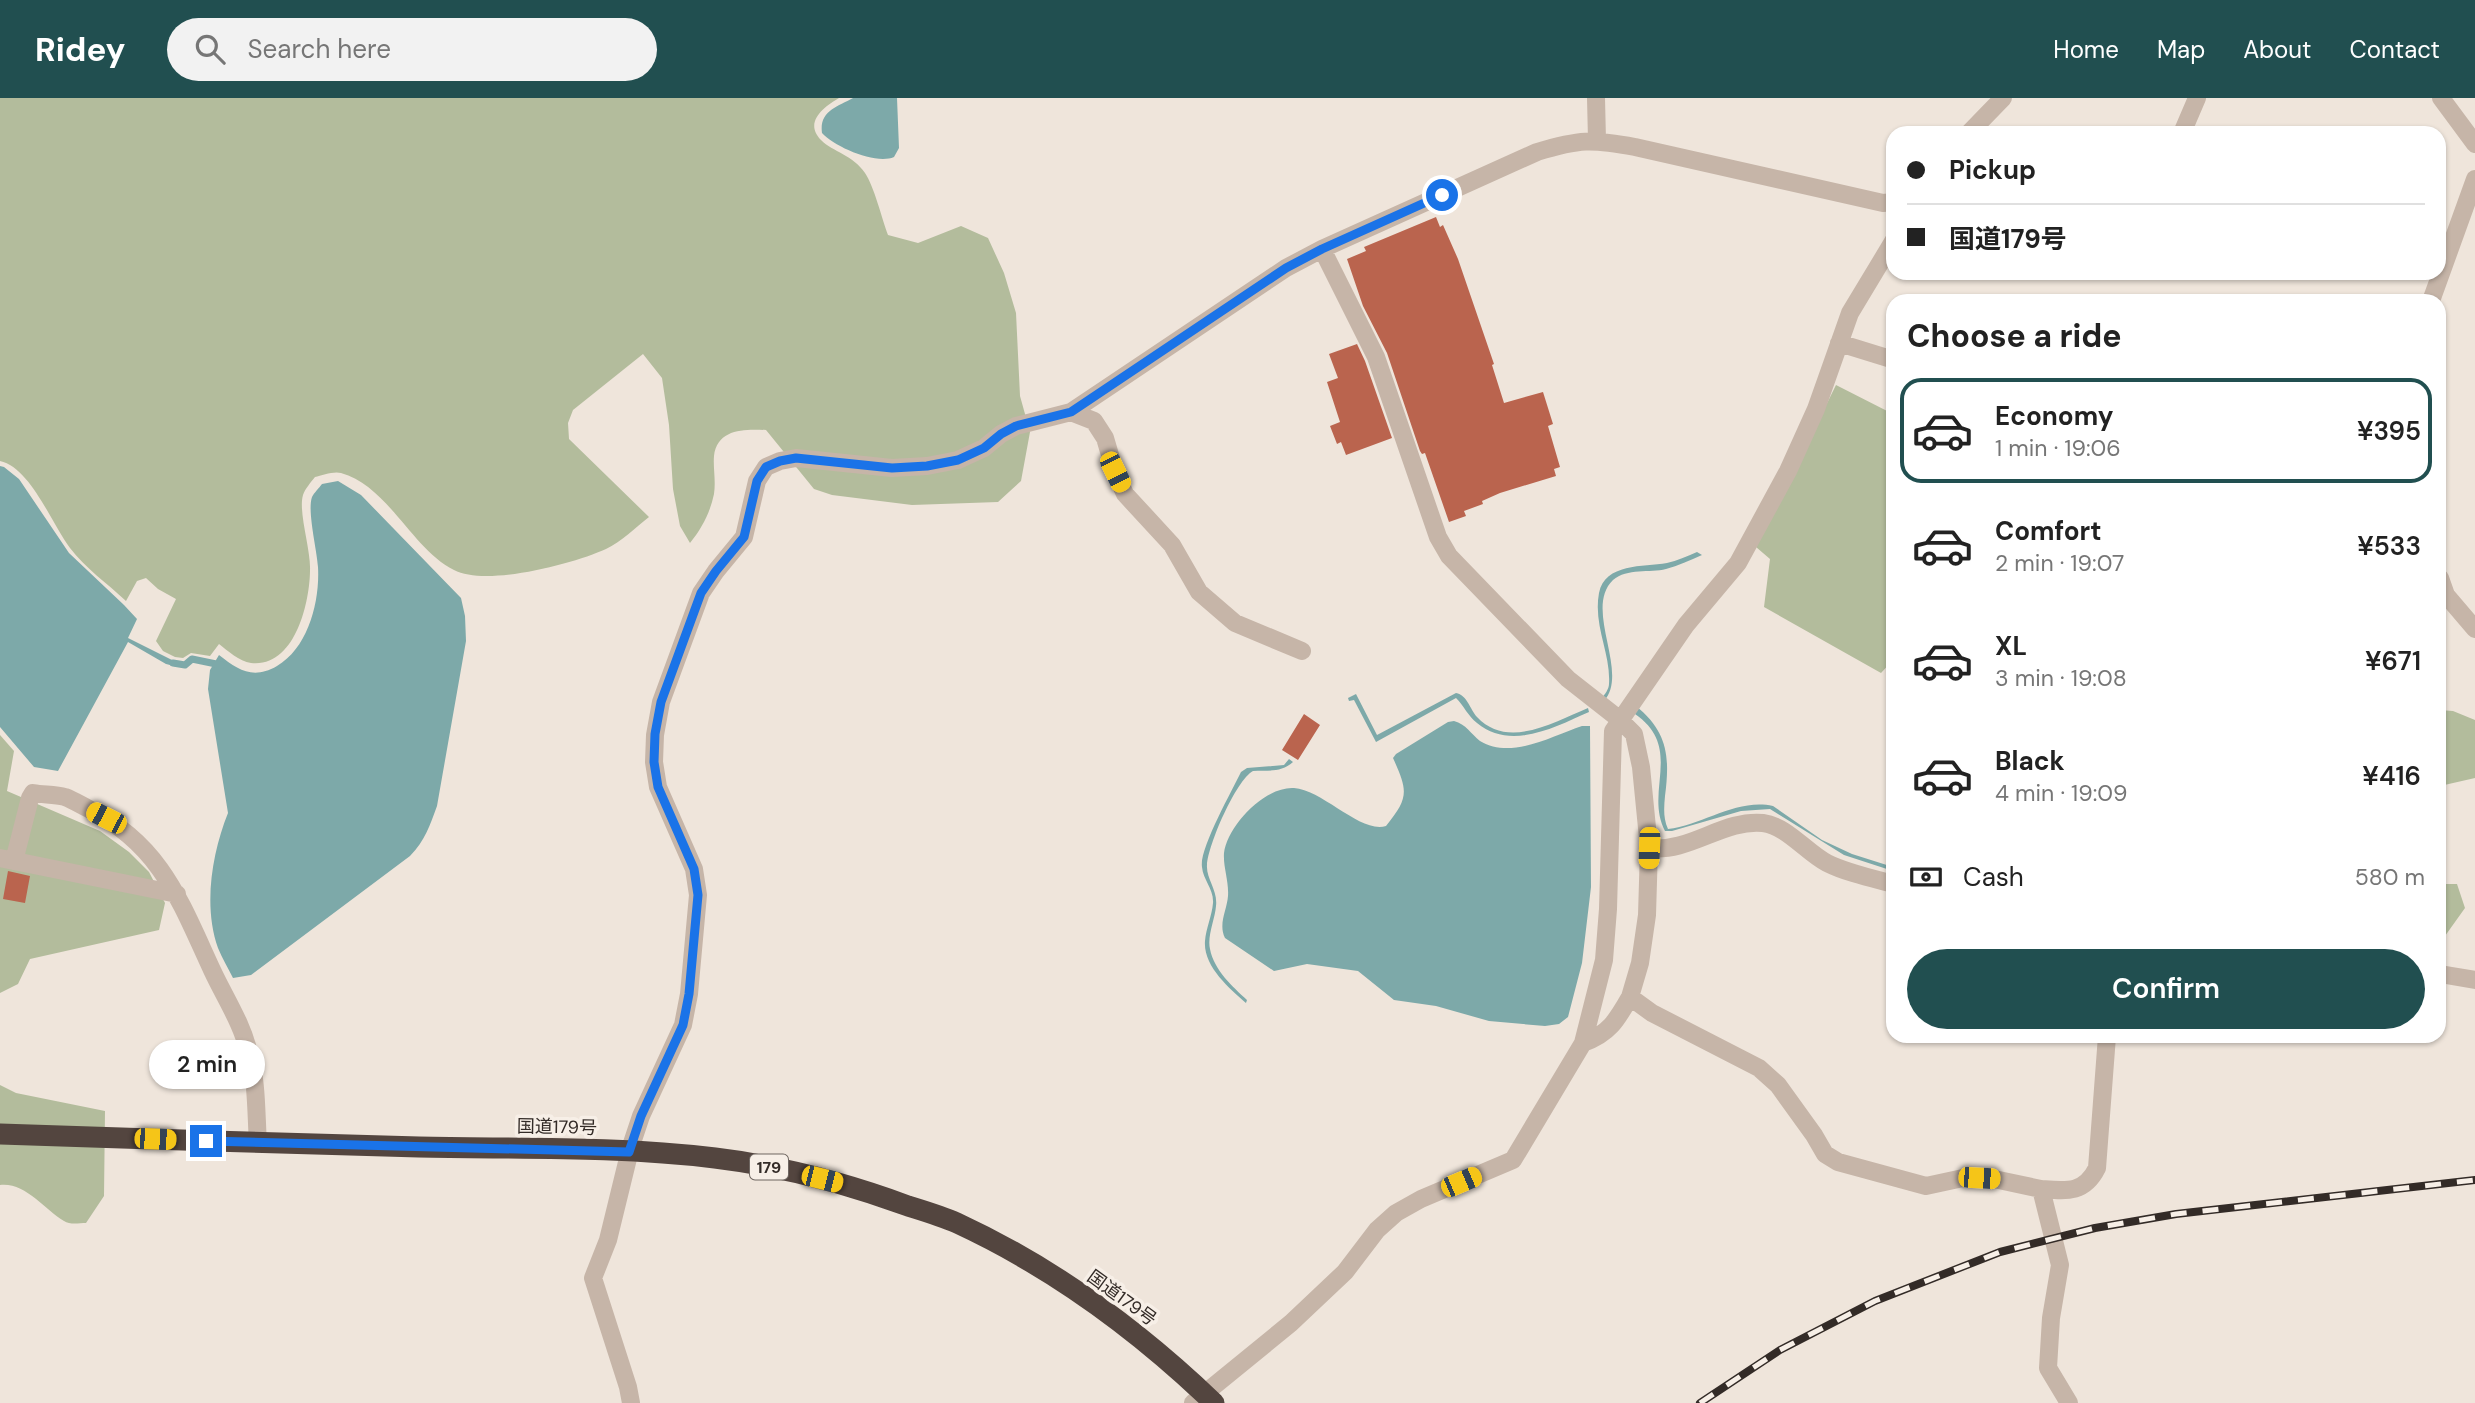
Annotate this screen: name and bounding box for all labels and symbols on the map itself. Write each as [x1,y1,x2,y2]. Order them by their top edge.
route start [1426,179,1458,211]
car [1097,449,1134,495]
car [83,799,130,837]
car [1638,827,1661,869]
callout: 2 min [148,1040,264,1088]
street label: 国道179号 [517,1114,597,1140]
route end [190,1125,222,1157]
car [134,1128,177,1150]
road number: 179 [750,1154,788,1180]
car [800,1164,845,1194]
car [1438,1164,1485,1200]
car [1958,1166,2001,1190]
street label: 国道179号 [1083,1265,1161,1331]

